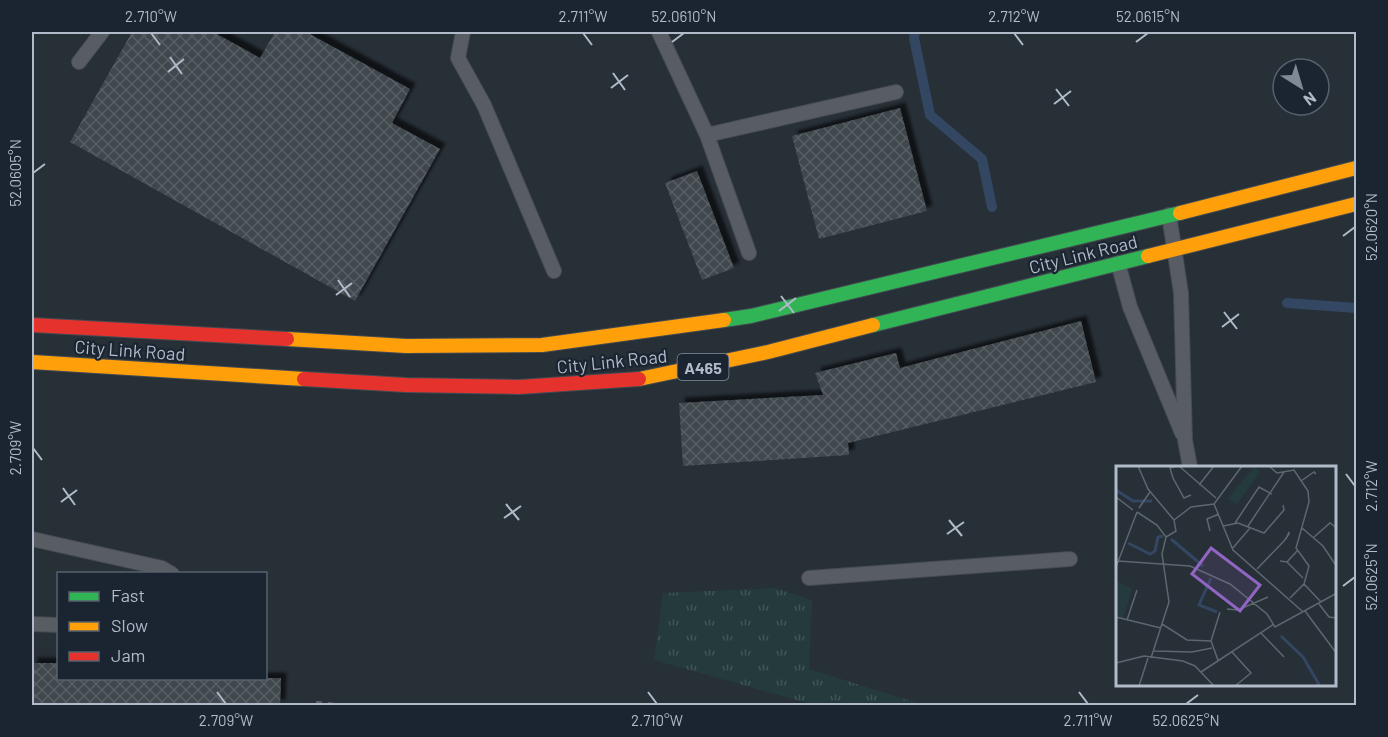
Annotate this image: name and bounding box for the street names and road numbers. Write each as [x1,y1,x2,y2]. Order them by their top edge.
street label: City Link Road [1027,230,1139,278]
street label: City Link Road [74,335,186,365]
street label: City Link Road [556,344,668,378]
road number: A465 [678,354,728,380]

